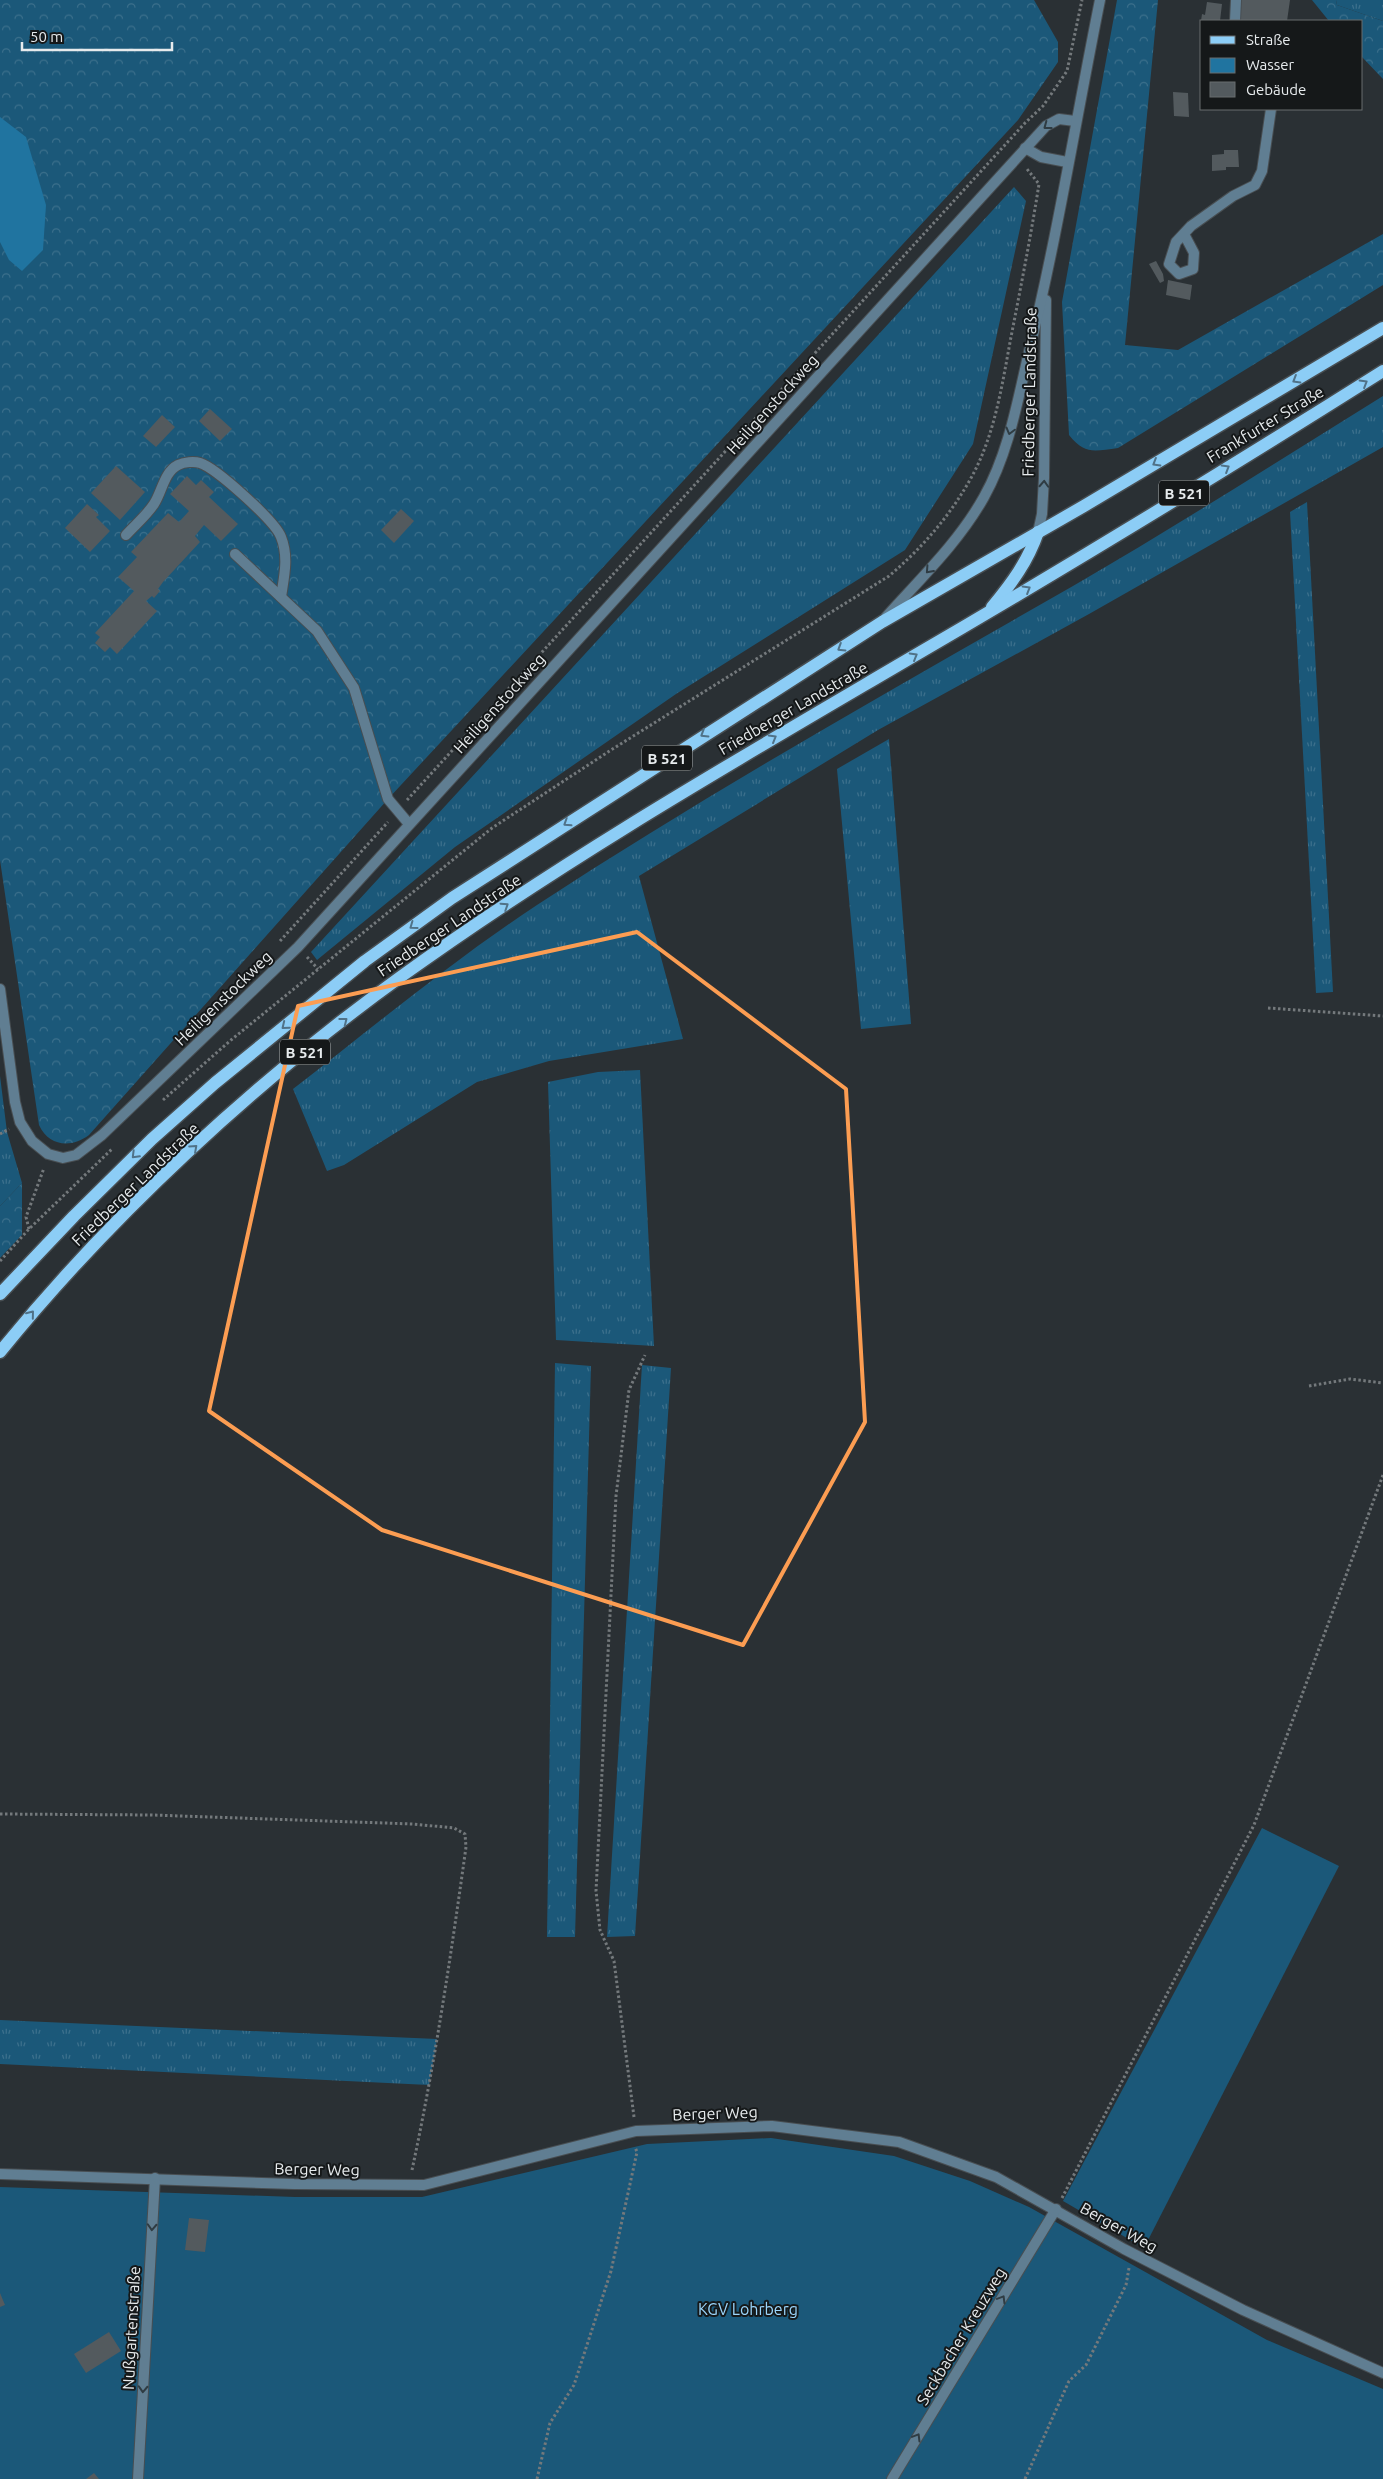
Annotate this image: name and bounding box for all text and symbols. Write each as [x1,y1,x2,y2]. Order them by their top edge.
scale bar [22,20,172,52]
legend [1200,20,1363,110]
text: 50 m [30,28,63,45]
text: Straße [1246,31,1290,48]
text: Wasser [1246,56,1295,73]
text: Gebäude [1246,81,1306,98]
one-way arrow [1044,121,1053,129]
street label: Friedberger Landstraße [1019,307,1039,477]
street label: Heiligenstockweg [723,351,821,457]
one-way arrow [1293,374,1302,384]
one-way arrow [1359,379,1368,389]
street label: Frankfurter Straße [1203,382,1327,466]
one-way arrow [1005,426,1015,434]
one-way arrow [1153,457,1162,467]
one-way arrow [1220,464,1229,474]
one-way arrow [1039,480,1049,488]
road number: B 521 [1159,480,1209,506]
one-way arrow [926,564,935,573]
one-way arrow [1022,585,1031,595]
one-way arrow [838,641,847,651]
street label: Heiligenstockweg [450,650,548,756]
one-way arrow [908,653,917,663]
street label: Friedberger Landstraße [715,658,871,758]
one-way arrow [700,728,709,738]
one-way arrow [768,735,777,745]
road number: B 521 [642,746,692,770]
one-way arrow [564,817,573,826]
street label: Friedberger Landstraße [374,870,524,980]
one-way arrow [499,902,508,912]
one-way arrow [409,920,419,929]
street label: Heiligenstockweg [171,947,275,1049]
one-way arrow [338,1018,347,1026]
one-way arrow [281,1021,290,1030]
road number: B 521 [280,1040,330,1064]
street label: Friedberger Landstraße [68,1119,202,1249]
one-way arrow [188,1145,197,1154]
one-way arrow [132,1149,141,1158]
one-way arrow [25,1311,33,1320]
street label: Berger Weg [672,2103,758,2123]
street label: Berger Weg [274,2159,360,2179]
street label: Berger Weg [1077,2198,1161,2256]
one-way arrow [147,2223,158,2231]
street label: Seckbacher Kreuzweg [913,2264,1009,2408]
street label: Nußgartenstraße [119,2266,143,2390]
one-way arrow [995,2295,1005,2304]
park label: KGV Lohrberg [698,2300,798,2318]
one-way arrow [137,2385,148,2393]
one-way arrow [911,2434,921,2443]

